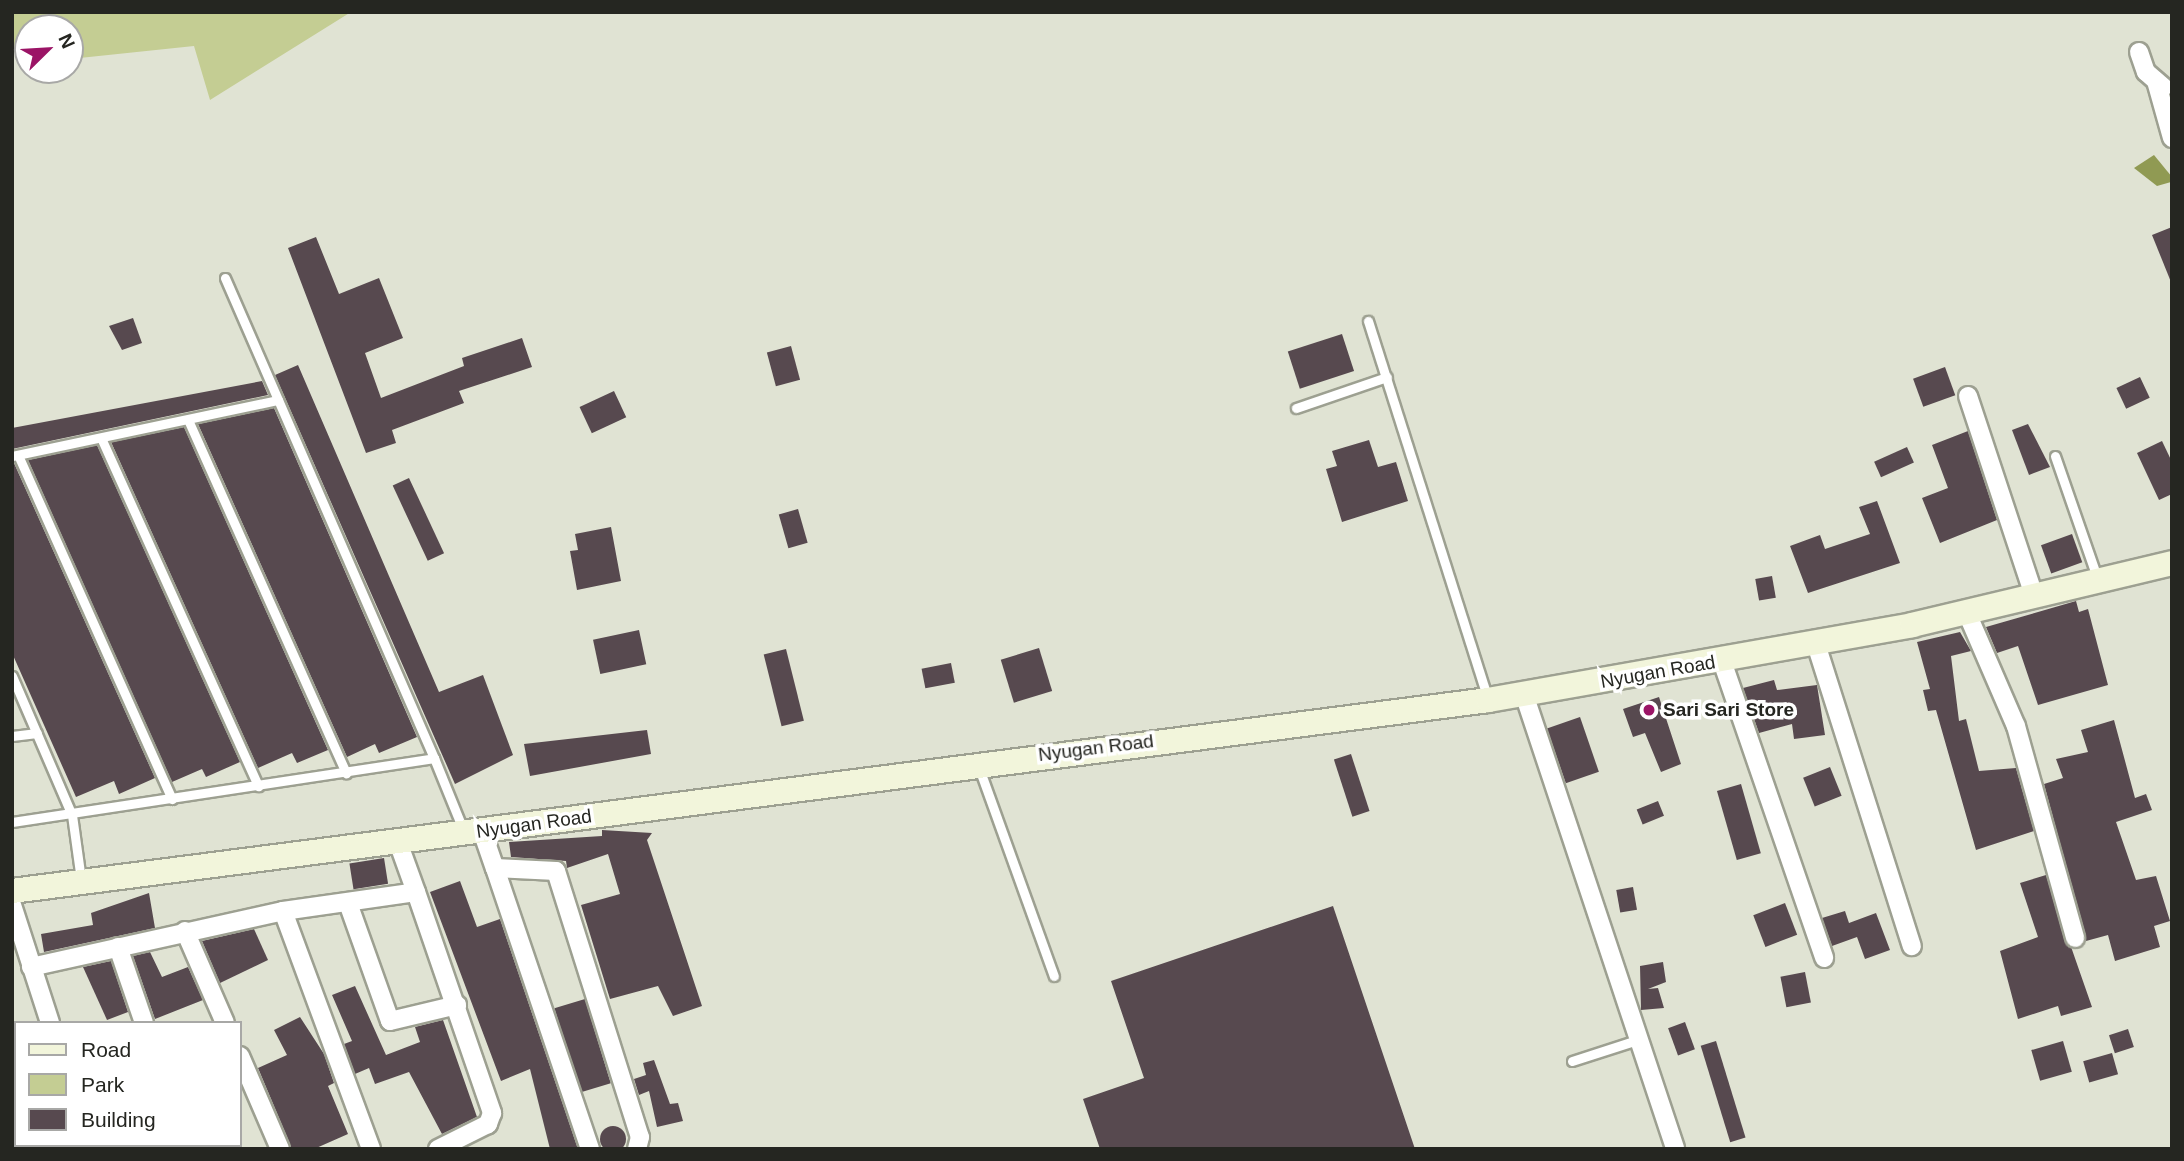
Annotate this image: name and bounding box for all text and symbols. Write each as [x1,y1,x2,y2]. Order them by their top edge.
north arrow [14,14,84,84]
text: N [54,31,79,52]
street label: Nyugan Road [1599,651,1717,693]
place label: Sari Sari Store [1663,699,1794,721]
marker: Sari Sari Store [1641,702,1657,718]
street label: Nyugan Road [1037,730,1155,766]
street label: Nyugan Road [475,805,593,843]
legend [14,1021,242,1147]
text: Road [81,1038,131,1061]
text: Park [81,1073,124,1096]
text: Building [81,1108,156,1131]

